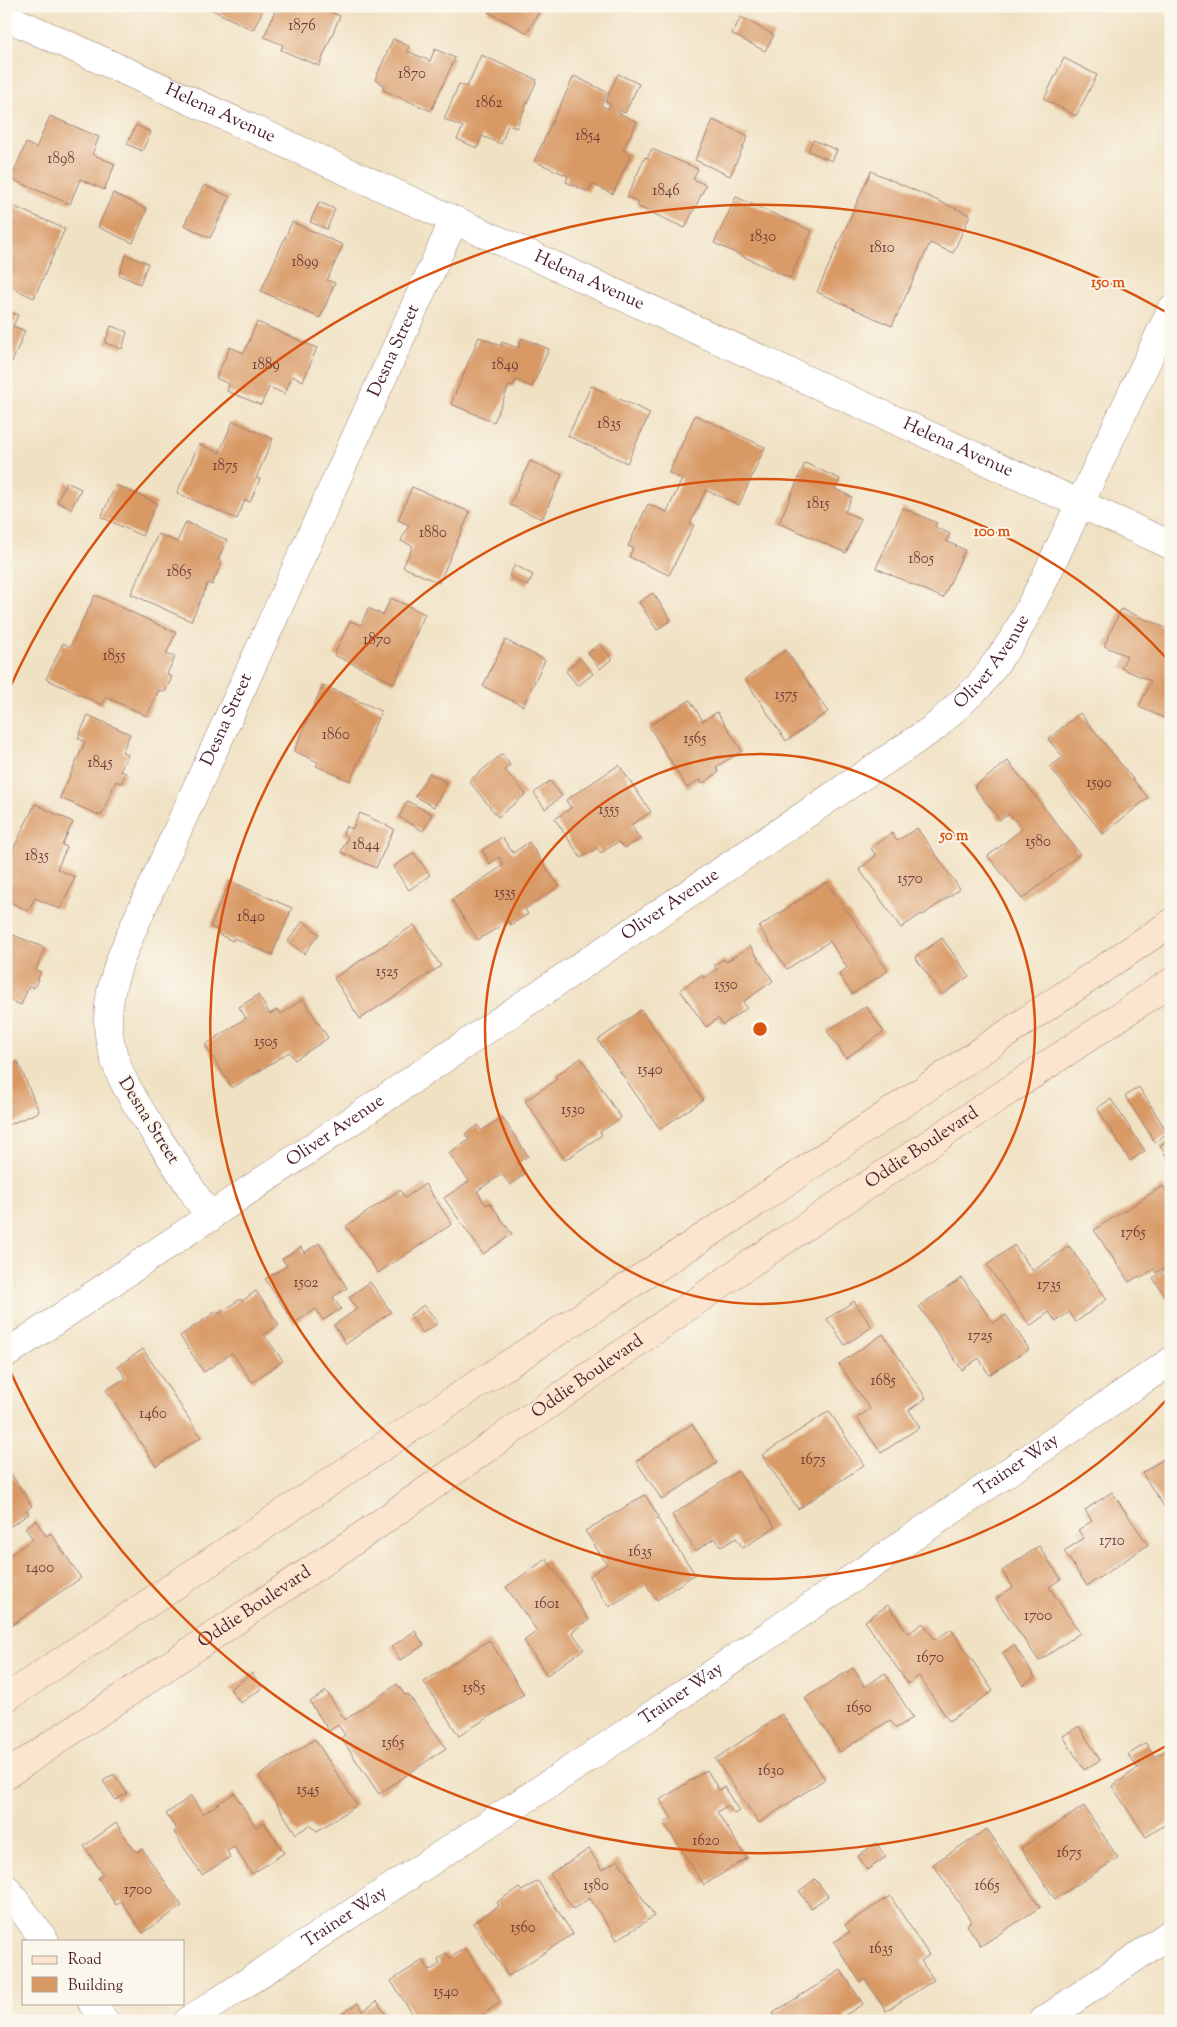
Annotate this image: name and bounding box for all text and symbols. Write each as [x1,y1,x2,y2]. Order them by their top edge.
house number: 1876 [288,16,316,37]
house number: 1870 [398,64,426,85]
street label: Helena Avenue [161,78,280,150]
house number: 1862 [476,93,502,114]
house number: 1854 [575,126,601,147]
house number: 1898 [47,149,75,170]
house number: 1846 [652,181,680,202]
house number: 1830 [750,227,776,248]
house number: 1810 [869,238,895,259]
street label: Helena Avenue [529,245,648,318]
house number: 1899 [291,252,319,273]
text: 150 m [1091,273,1125,294]
street label: Desna Street [362,301,427,402]
house number: 1889 [252,355,280,376]
house number: 1849 [491,355,519,376]
street label: Helena Avenue [898,412,1017,485]
house number: 1835 [597,414,621,435]
house number: 1875 [212,456,238,477]
house number: 1815 [807,494,829,515]
text: 100 m [974,522,1011,543]
house number: 1880 [419,523,447,544]
house number: 1805 [908,549,934,570]
house number: 1865 [166,562,192,583]
street label: Oliver Avenue [948,610,1037,716]
house number: 1870 [363,630,391,651]
house number: 1855 [103,646,126,667]
street label: Desna Street [195,669,260,770]
house number: 1575 [775,685,797,706]
house number: 1860 [322,725,350,746]
house number: 1565 [684,729,706,750]
house number: 1845 [87,753,113,774]
house number: 1590 [1086,773,1112,794]
house number: 1555 [599,800,619,821]
text: 50 m [939,826,969,847]
house number: 1580 [1025,832,1051,853]
house number: 1844 [352,835,380,856]
house number: 1835 [25,846,49,867]
street label: Oliver Avenue [616,863,725,948]
house number: 1570 [897,869,923,890]
house number: 1535 [494,883,516,904]
house number: 1840 [237,907,265,928]
house number: 1525 [376,962,398,983]
house number: 1550 [714,975,738,996]
centre of rings [751,1020,769,1038]
house number: 1505 [254,1032,278,1053]
house number: 1540 [637,1060,663,1081]
street label: Desna Street [111,1072,185,1170]
street label: Oliver Avenue [282,1089,390,1174]
house number: 1530 [561,1100,585,1121]
street label: Oddie Boulevard [860,1101,984,1196]
house number: 1765 [1120,1223,1146,1244]
house number: 1502 [293,1273,319,1294]
house number: 1735 [1037,1275,1061,1296]
house number: 1725 [968,1326,992,1347]
street label: Oddie Boulevard [527,1329,649,1426]
house number: 1685 [870,1371,896,1392]
house number: 1460 [139,1404,167,1425]
street label: Trainer Way [970,1428,1065,1504]
house number: 1675 [800,1450,826,1471]
house number: 1710 [1099,1531,1125,1552]
house number: 1635 [628,1542,652,1563]
house number: 1400 [26,1558,54,1579]
street label: Oddie Boulevard [193,1560,317,1655]
house number: 1601 [534,1594,560,1615]
house number: 1700 [1024,1606,1052,1627]
house number: 1670 [916,1648,944,1669]
street label: Trainer Way [635,1657,729,1732]
house number: 1585 [463,1678,485,1699]
house number: 1650 [846,1698,872,1719]
house number: 1565 [382,1733,404,1754]
house number: 1630 [758,1761,784,1782]
house number: 1545 [297,1780,319,1801]
house number: 1620 [692,1831,720,1852]
house number: 1675 [1056,1843,1082,1864]
house number: 1580 [583,1876,609,1897]
house number: 1665 [974,1876,1000,1897]
house number: 1700 [124,1880,152,1901]
street label: Trainer Way [298,1880,393,1955]
house number: 1560 [510,1918,536,1939]
house number: 1635 [869,1939,893,1960]
legend [22,1940,185,2004]
text: Road [68,1950,102,1971]
text: Building [68,1976,123,1997]
house number: 1540 [433,1982,459,2003]

